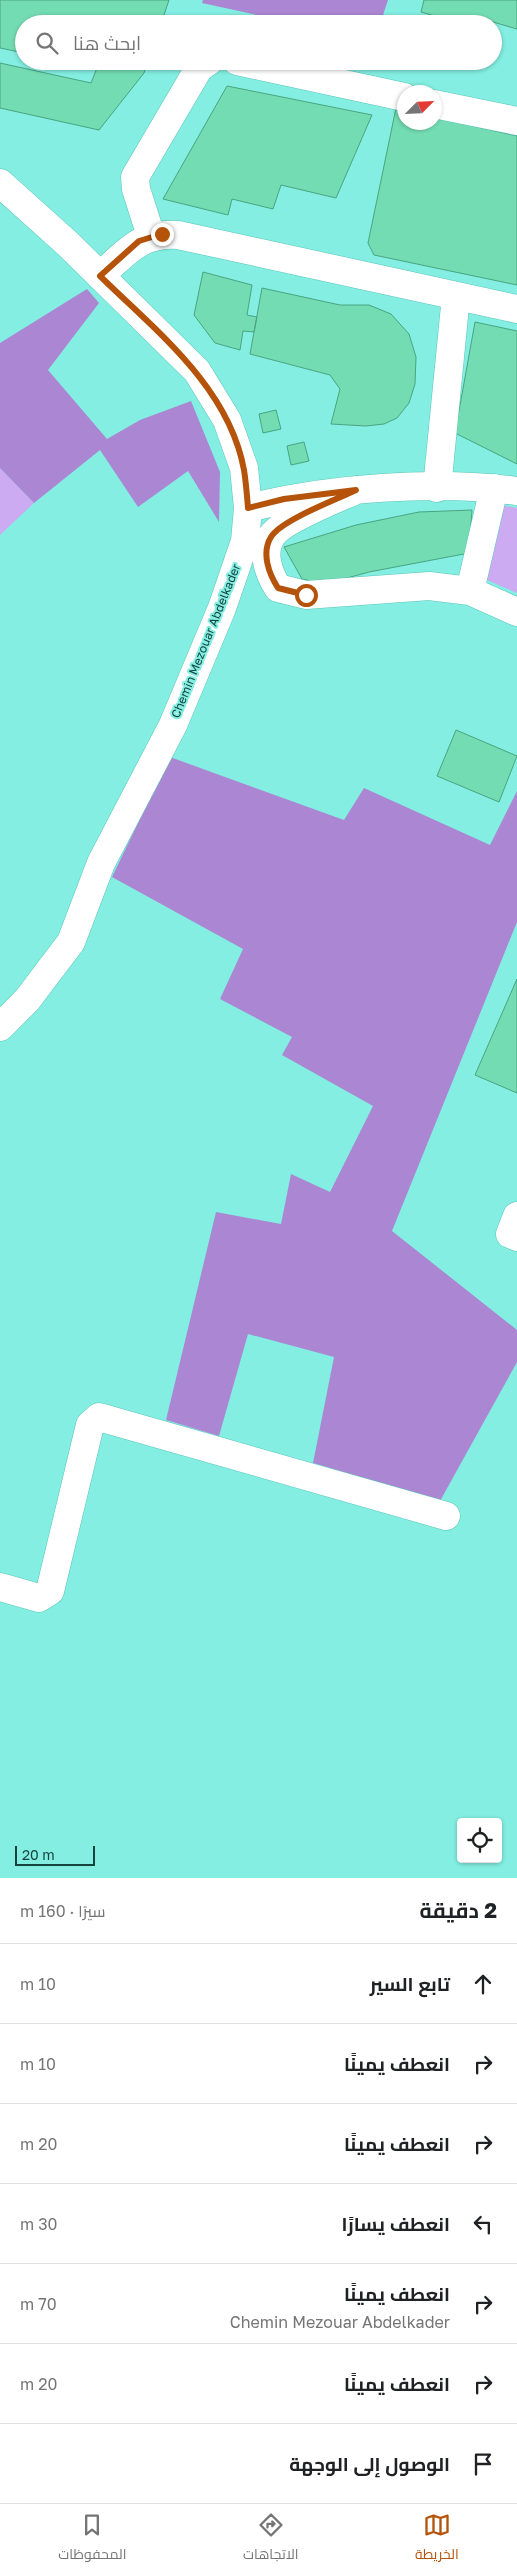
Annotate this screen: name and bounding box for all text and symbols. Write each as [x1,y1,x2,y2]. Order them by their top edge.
search box [15,15,502,70]
icon: search [33,29,61,57]
text: ابحث هنا [73,31,141,54]
north arrow [397,85,442,130]
route end [151,223,174,246]
street label: Chemin Mezouar Abdelkader [168,561,244,720]
route start [295,584,318,607]
map controls [457,1818,502,1863]
button: locate [457,1818,502,1863]
scale bar [15,1843,95,1866]
text: 20 m [22,1846,55,1863]
text: 2 دقيقة [420,1897,497,1923]
text: سيرًا · 160 m [20,1901,105,1921]
icon: ahead [469,1970,497,1998]
text: تابع السير [370,1972,450,1995]
text: 10 m [20,1974,56,1994]
icon: right [469,2050,497,2078]
text: انعطف يمينًا [344,2052,450,2075]
text: 10 m [20,2054,56,2074]
icon: right [469,2130,497,2158]
text: انعطف يمينًا [344,2132,450,2155]
text: 20 m [20,2134,57,2154]
icon: left [469,2210,497,2238]
text: انعطف يسارًا [342,2212,450,2235]
text: 30 m [20,2214,57,2234]
text: انعطف يمينًا [344,2282,450,2305]
icon: right [469,2290,497,2318]
text: 70 m [20,2294,57,2314]
text: Chemin Mezouar Abdelkader [230,2312,450,2332]
icon: right [469,2370,497,2398]
text: انعطف يمينًا [344,2372,450,2395]
text: 20 m [20,2374,57,2394]
icon: arrive [469,2450,497,2478]
text: الوصول إلى الوجهة [289,2452,450,2475]
tab: المحفوظات [58,2511,126,2567]
tab: الاتجاهات [243,2511,298,2567]
tab: الخريطة [415,2511,459,2567]

